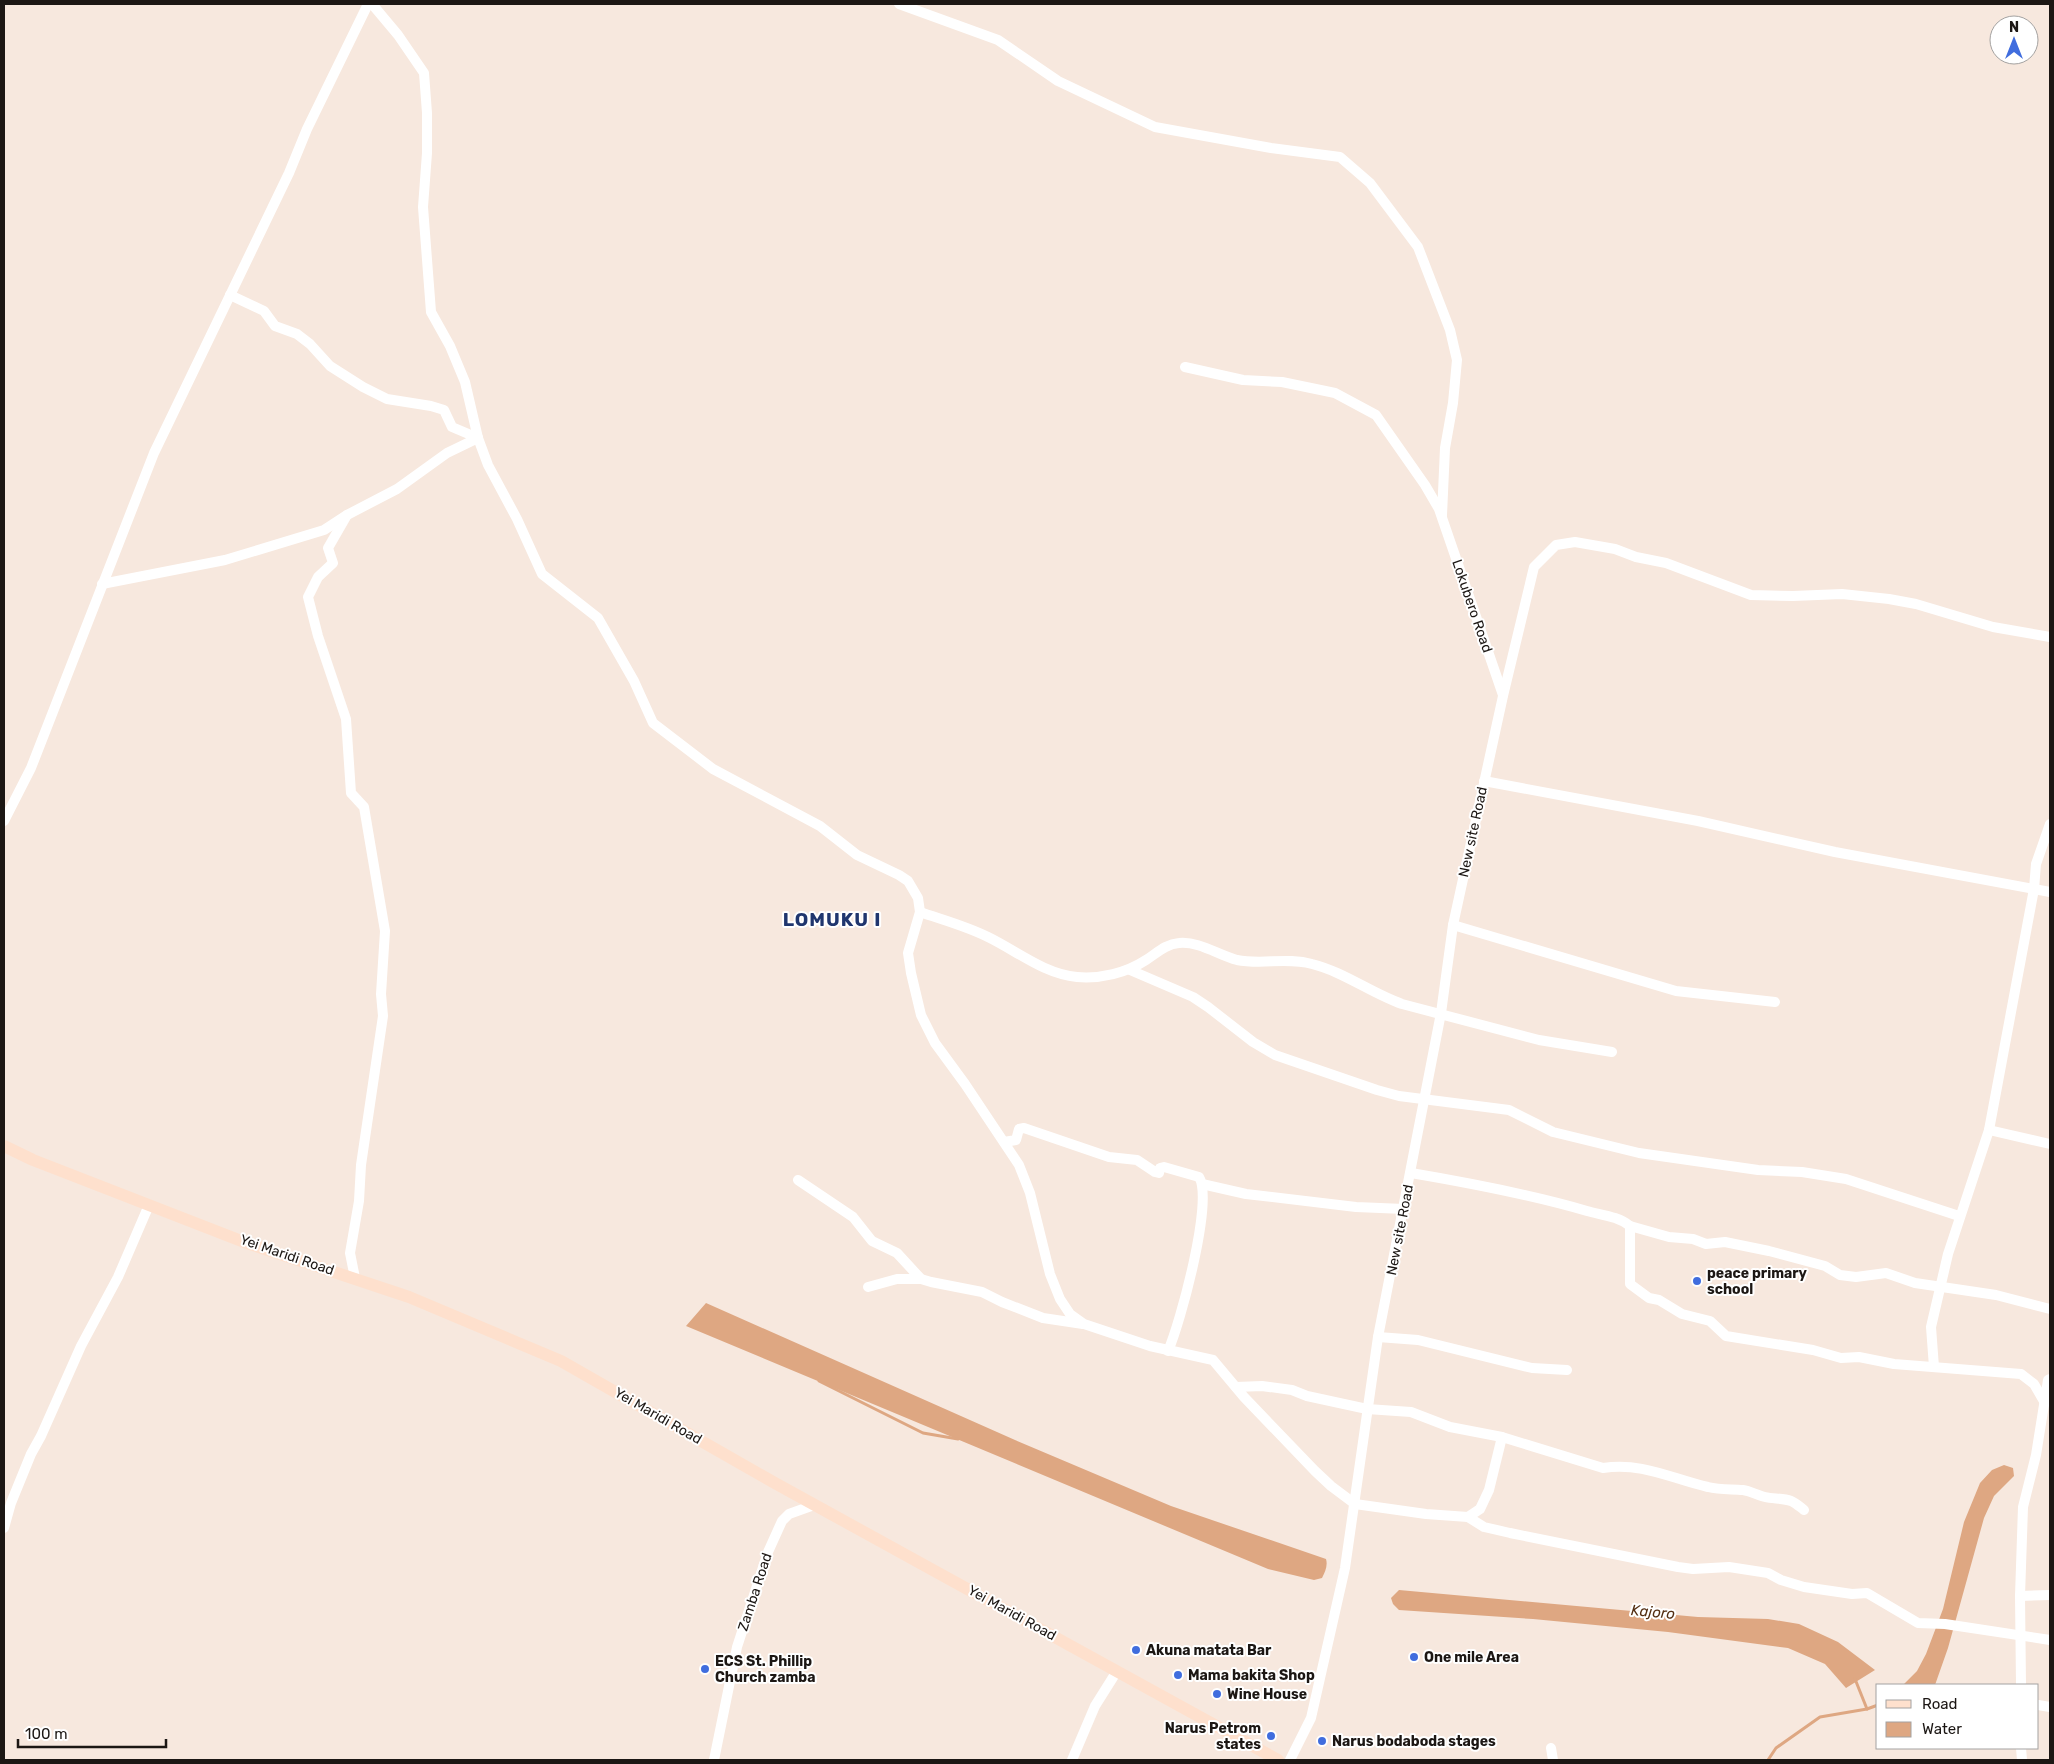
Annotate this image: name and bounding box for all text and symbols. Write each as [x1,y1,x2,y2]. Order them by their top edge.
north arrow [1989,15,2039,65]
text: N [2009,19,2019,36]
street label: Lokubero Road [1448,557,1496,655]
street label: New site Road [1455,785,1491,879]
district label: LOMUKU I [783,908,881,931]
street label: New site Road [1383,1183,1417,1277]
street label: Yei Maridi Road [238,1231,336,1279]
place label: peace primary school [1707,1265,1808,1298]
marker: peace primary school [1691,1275,1703,1287]
street label: Yei Maridi Road [611,1384,705,1448]
street label: Zamba Road [734,1551,776,1633]
street label: Yei Maridi Road [965,1582,1059,1644]
water label: Kajoro [1630,1601,1676,1623]
place label: Akuna matata Bar [1146,1642,1272,1659]
marker: Akuna matata Bar [1130,1644,1142,1656]
place label: One mile Area [1424,1649,1519,1666]
marker: One mile Area [1408,1651,1420,1663]
place label: ECS St. Phillip Church zamba [715,1653,815,1686]
marker: ECS St. Phillip Church zamba [699,1663,711,1675]
place label: Mama bakita Shop [1188,1667,1315,1684]
marker: Mama bakita Shop [1172,1669,1184,1681]
legend [1876,1684,2039,1749]
place label: Wine House [1227,1686,1307,1703]
marker: Wine House [1211,1688,1223,1700]
text: Road [1922,1695,1958,1713]
scale bar [18,1716,165,1748]
place label: Narus Petrom states [1165,1720,1261,1753]
text: Water [1922,1720,1962,1738]
text: 100 m [25,1725,67,1743]
marker: Narus Petrom states [1265,1730,1277,1742]
place label: Narus bodaboda stages [1332,1733,1496,1750]
marker: Narus bodaboda stages [1316,1735,1328,1747]

